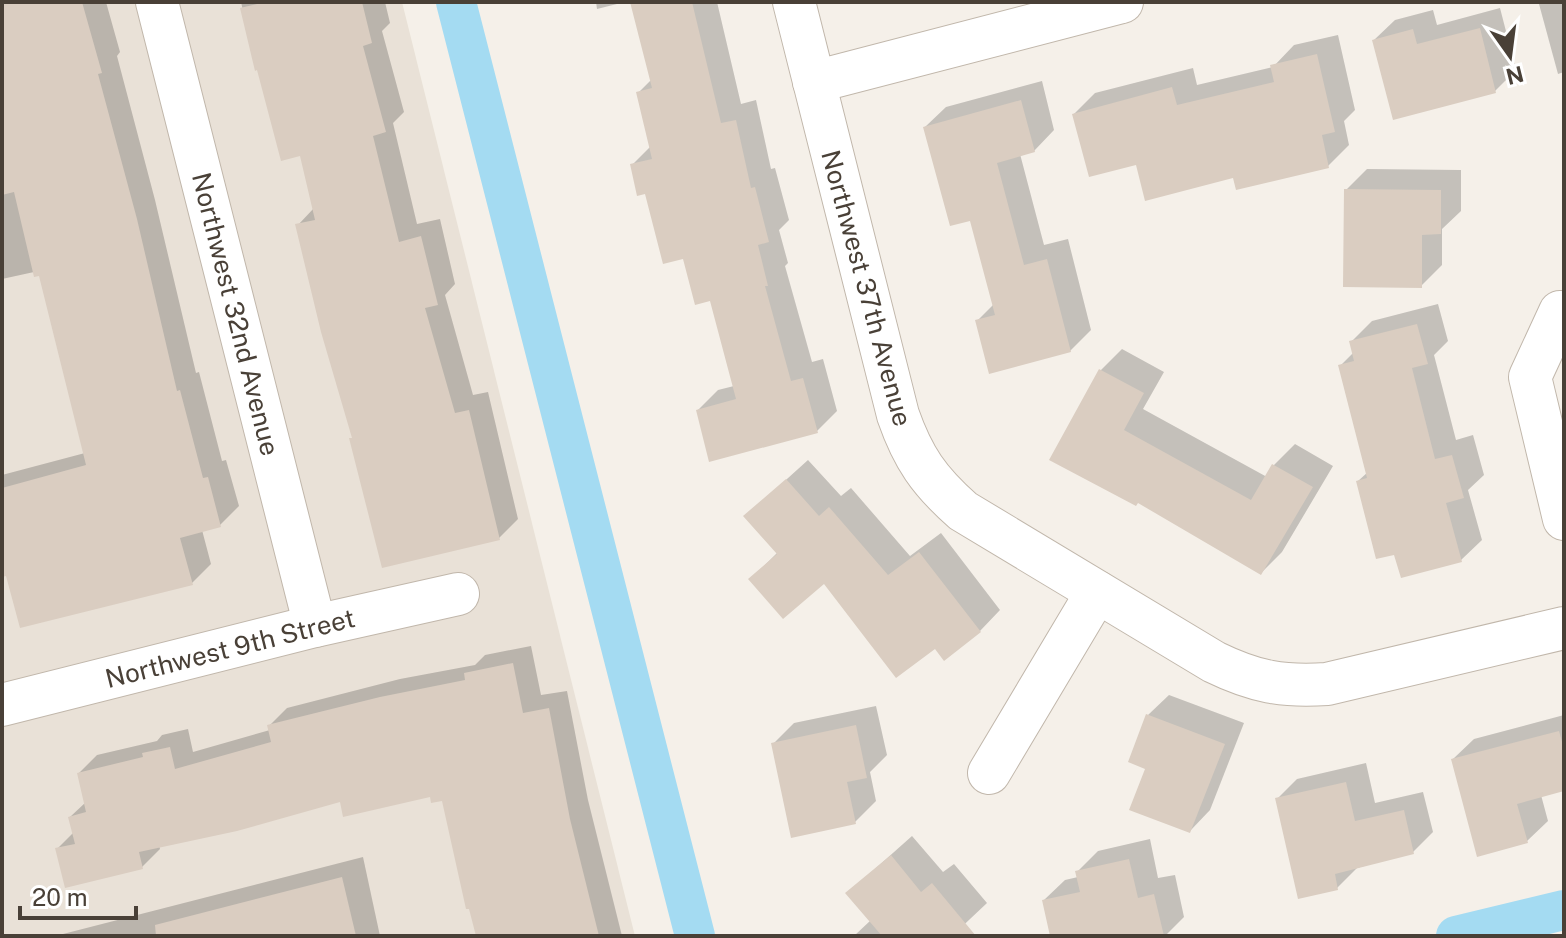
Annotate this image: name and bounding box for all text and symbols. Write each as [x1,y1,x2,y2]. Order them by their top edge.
north arrow [1470,16,1550,96]
text: N [1503,61,1526,90]
street label: Northwest 37th Avenue [815,146,919,430]
street label: Northwest 32nd Avenue [186,169,286,459]
street label: Northwest 9th Street [102,602,358,694]
scale bar [20,870,136,920]
text: 20 m [32,883,88,911]

